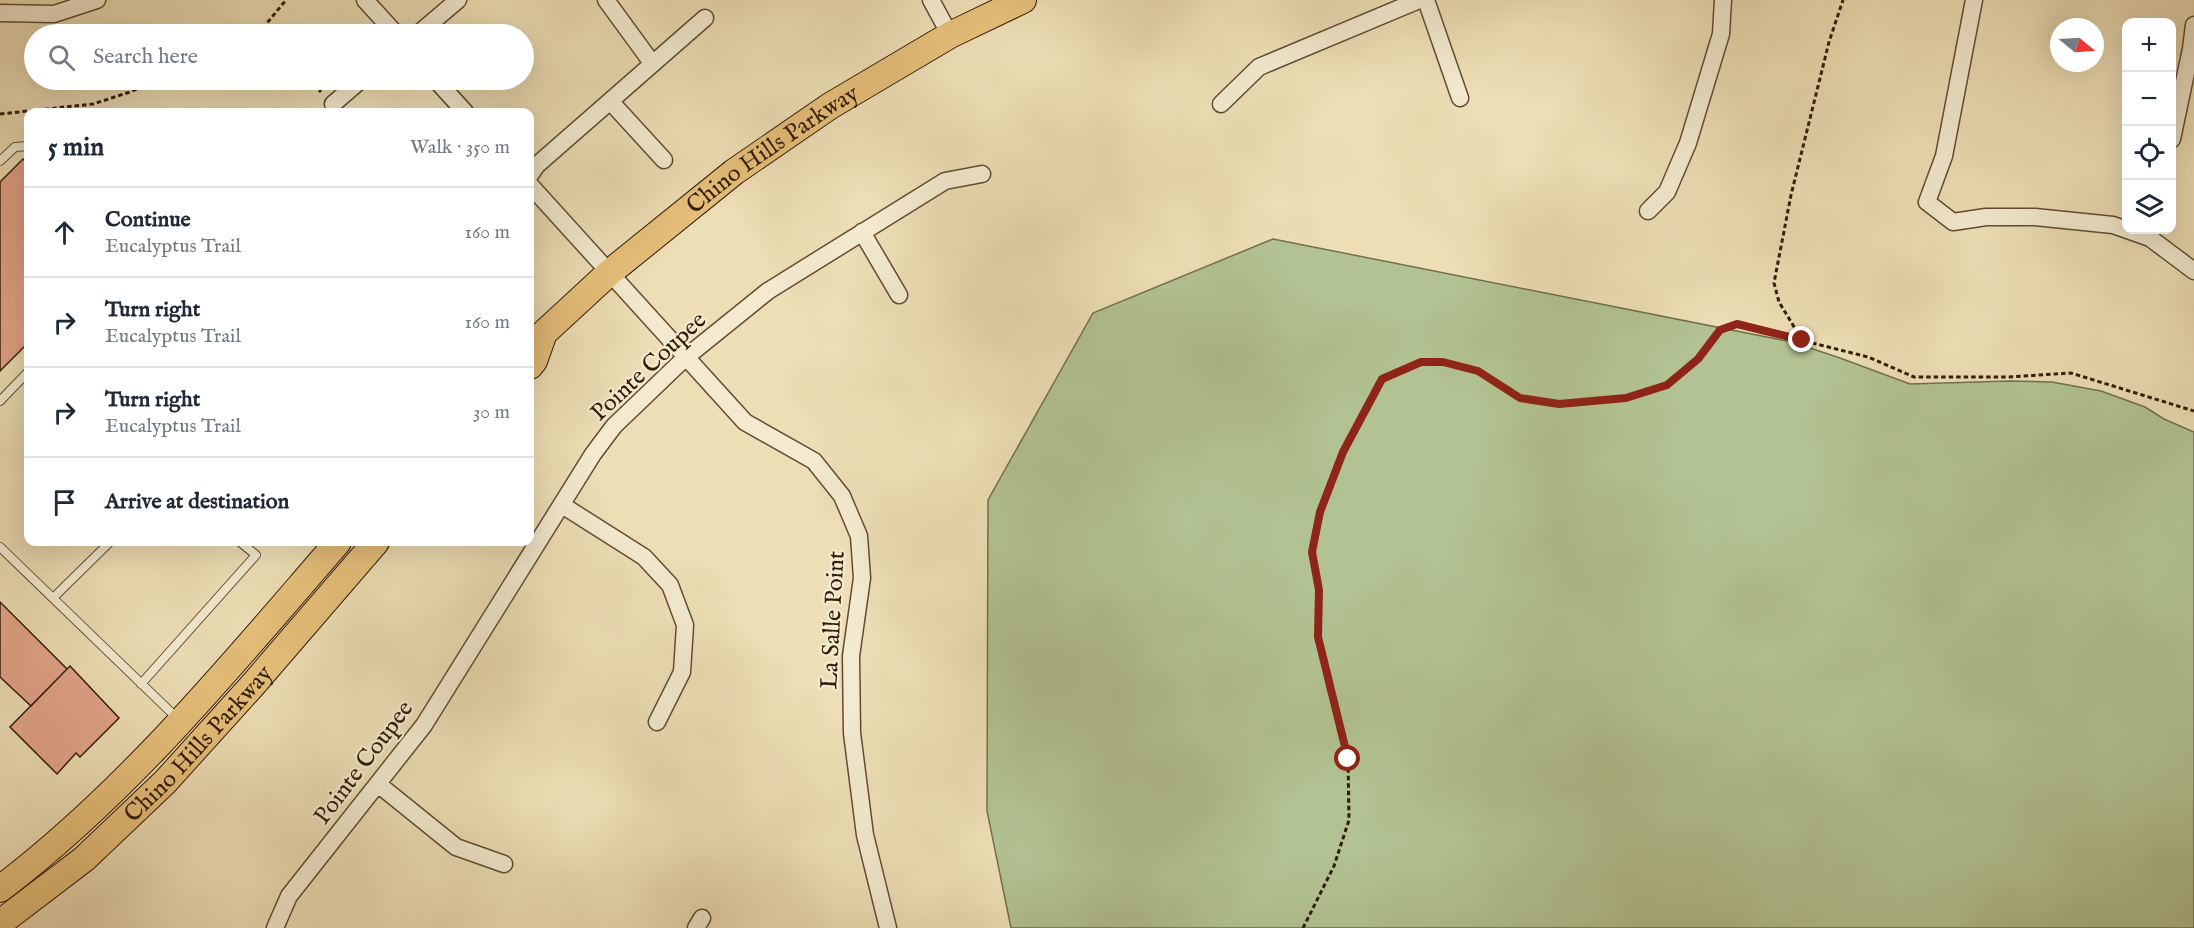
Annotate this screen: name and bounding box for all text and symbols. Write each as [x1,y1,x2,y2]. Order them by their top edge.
north arrow [2050,18,2104,72]
map controls [2122,18,2176,234]
button: + [2122,18,2176,72]
search box [24,24,534,90]
icon: search [45,41,78,74]
text: Search here [93,43,198,71]
button: − [2122,72,2176,126]
street label: Chino Hills Parkway [680,78,865,221]
button: locate [2122,126,2176,180]
text: 5 min [48,131,104,164]
text: Walk · 350 m [410,135,510,160]
button: layers [2122,180,2176,234]
text: Continue [105,206,191,234]
icon: ahead [48,216,81,249]
text: 160 m [464,220,510,245]
text: Eucalyptus Trail [105,234,241,259]
text: Turn right [105,296,200,324]
icon: right [48,306,81,339]
street label: Pointe Coupee [585,306,713,429]
text: 160 m [464,310,510,335]
text: Eucalyptus Trail [105,324,241,349]
route end [1788,326,1814,352]
text: Turn right [105,386,200,414]
icon: right [48,396,81,429]
text: 30 m [473,400,510,425]
text: Eucalyptus Trail [105,414,241,439]
icon: arrive [48,486,81,519]
text: Arrive at destination [105,488,289,516]
street label: La Salle Point [814,550,853,690]
street label: Chino Hills Parkway [118,659,280,830]
street label: Pointe Coupee [307,695,421,831]
route start [1334,745,1360,771]

